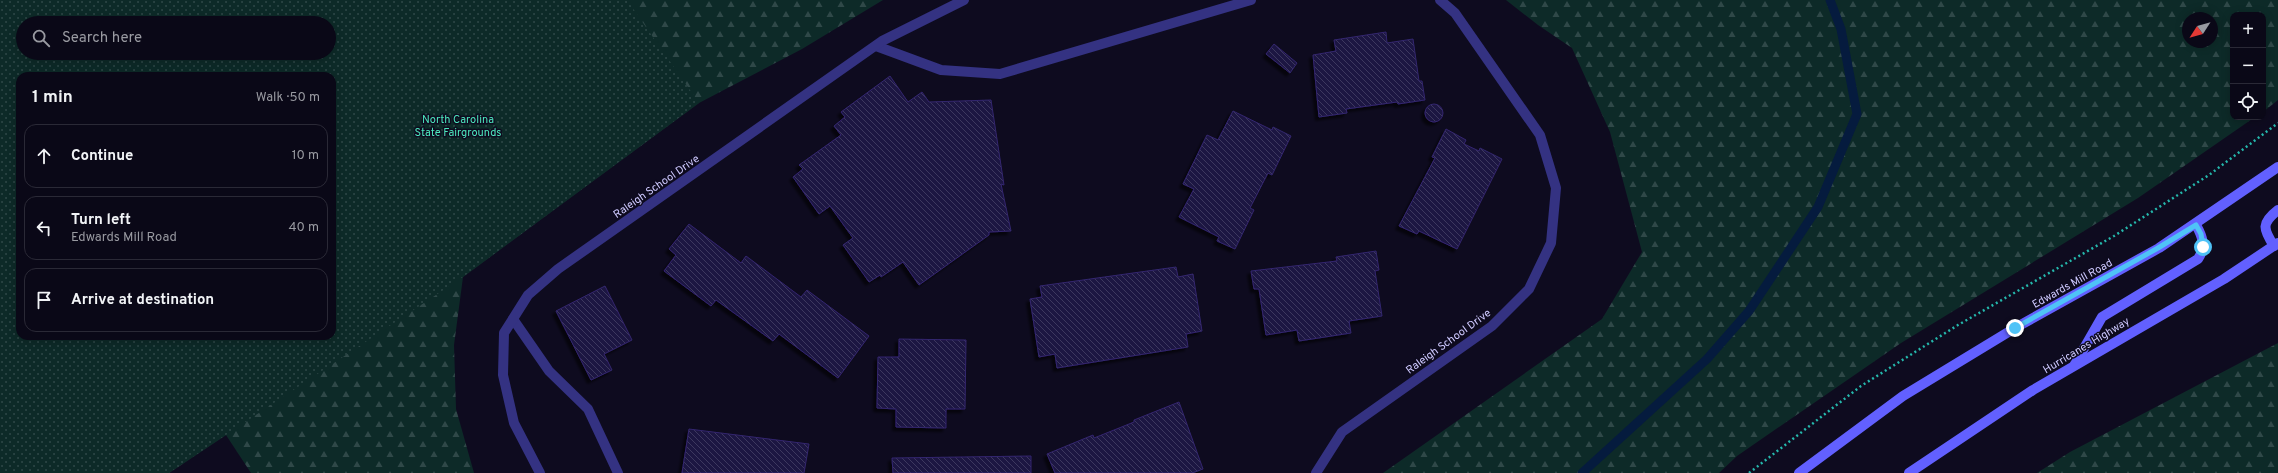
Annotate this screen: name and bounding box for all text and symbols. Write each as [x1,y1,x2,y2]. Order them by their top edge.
north arrow [2182,12,2218,48]
map controls [2230,12,2266,120]
button: + [2230,12,2266,48]
search box [16,16,336,60]
icon: search [30,27,52,49]
text: Search here [62,29,142,48]
button: − [2230,48,2266,84]
button: locate [2230,84,2266,120]
text: 1 min [32,87,73,109]
text: Walk · 50 m [256,90,320,106]
park label: North Carolina State Fairgrounds [415,113,501,140]
icon: ahead [33,145,55,167]
text: Continue [71,147,133,166]
text: 10 m [292,148,319,164]
street label: Raleigh School Drive [611,152,702,222]
text: Turn left [71,211,131,230]
icon: left [33,217,55,239]
text: 40 m [289,220,319,236]
text: Edwards Mill Road [71,230,177,246]
route start [2194,238,2212,256]
street label: Edwards Mill Road [2030,256,2115,312]
icon: arrive [33,289,55,311]
text: Arrive at destination [71,291,214,310]
street label: Raleigh School Drive [1403,306,1494,377]
street label: Hurricanes Highway [2041,314,2133,377]
route end [2006,319,2024,337]

